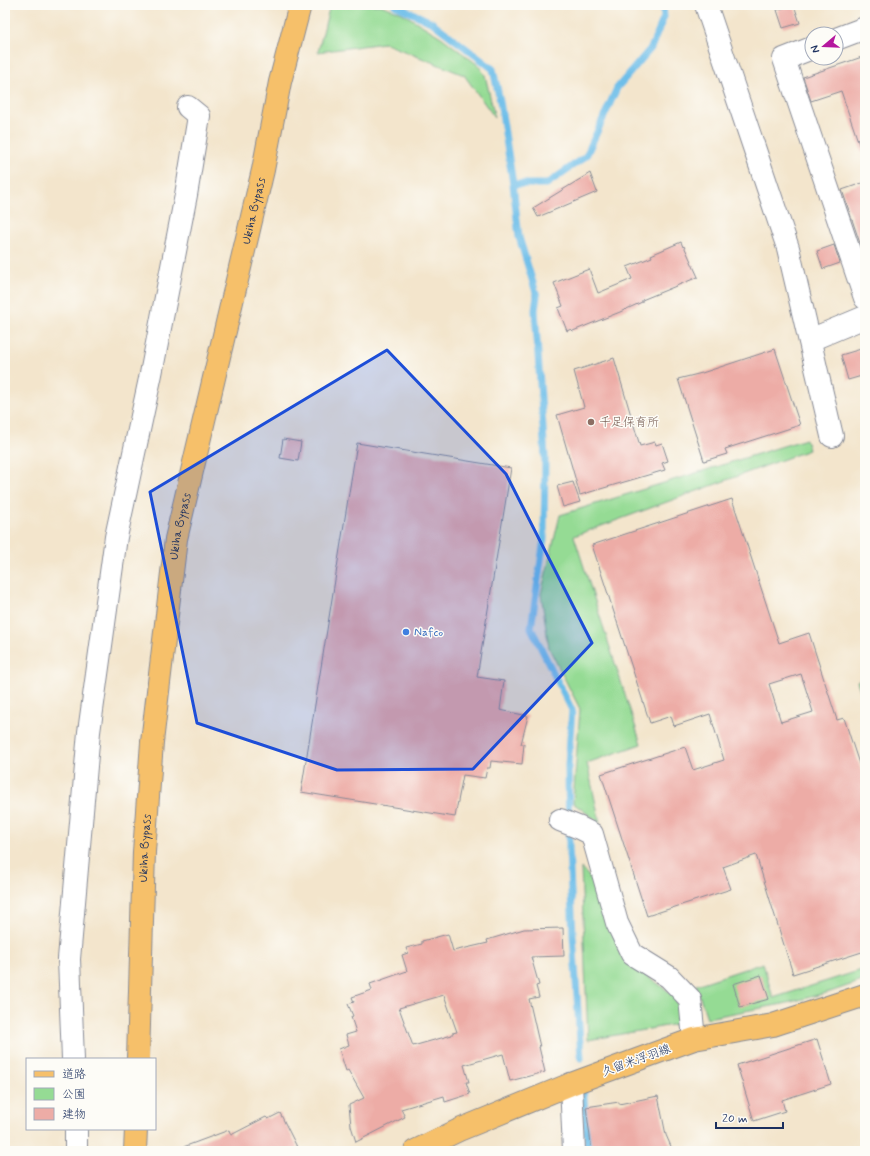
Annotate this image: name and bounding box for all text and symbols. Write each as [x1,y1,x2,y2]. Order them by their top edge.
north arrow [804,26,844,66]
text: N [808,43,823,55]
street label: Ukiha Bypass [239,175,270,246]
place label: 千足保育所 [599,415,659,431]
marker: 千足保育所 [586,417,596,427]
street label: Ukiha Bypass [167,491,196,561]
place label: Nafco [414,625,443,641]
marker: Nafco [401,627,411,637]
street label: Ukiha Bypass [136,813,156,883]
street label: 久留米浮羽線 [600,1041,673,1081]
legend [26,1058,156,1130]
text: 道路 [62,1067,86,1083]
text: 公園 [62,1087,86,1103]
scale bar [716,1104,783,1130]
text: 建物 [62,1107,86,1123]
text: 20 m [722,1111,748,1127]

